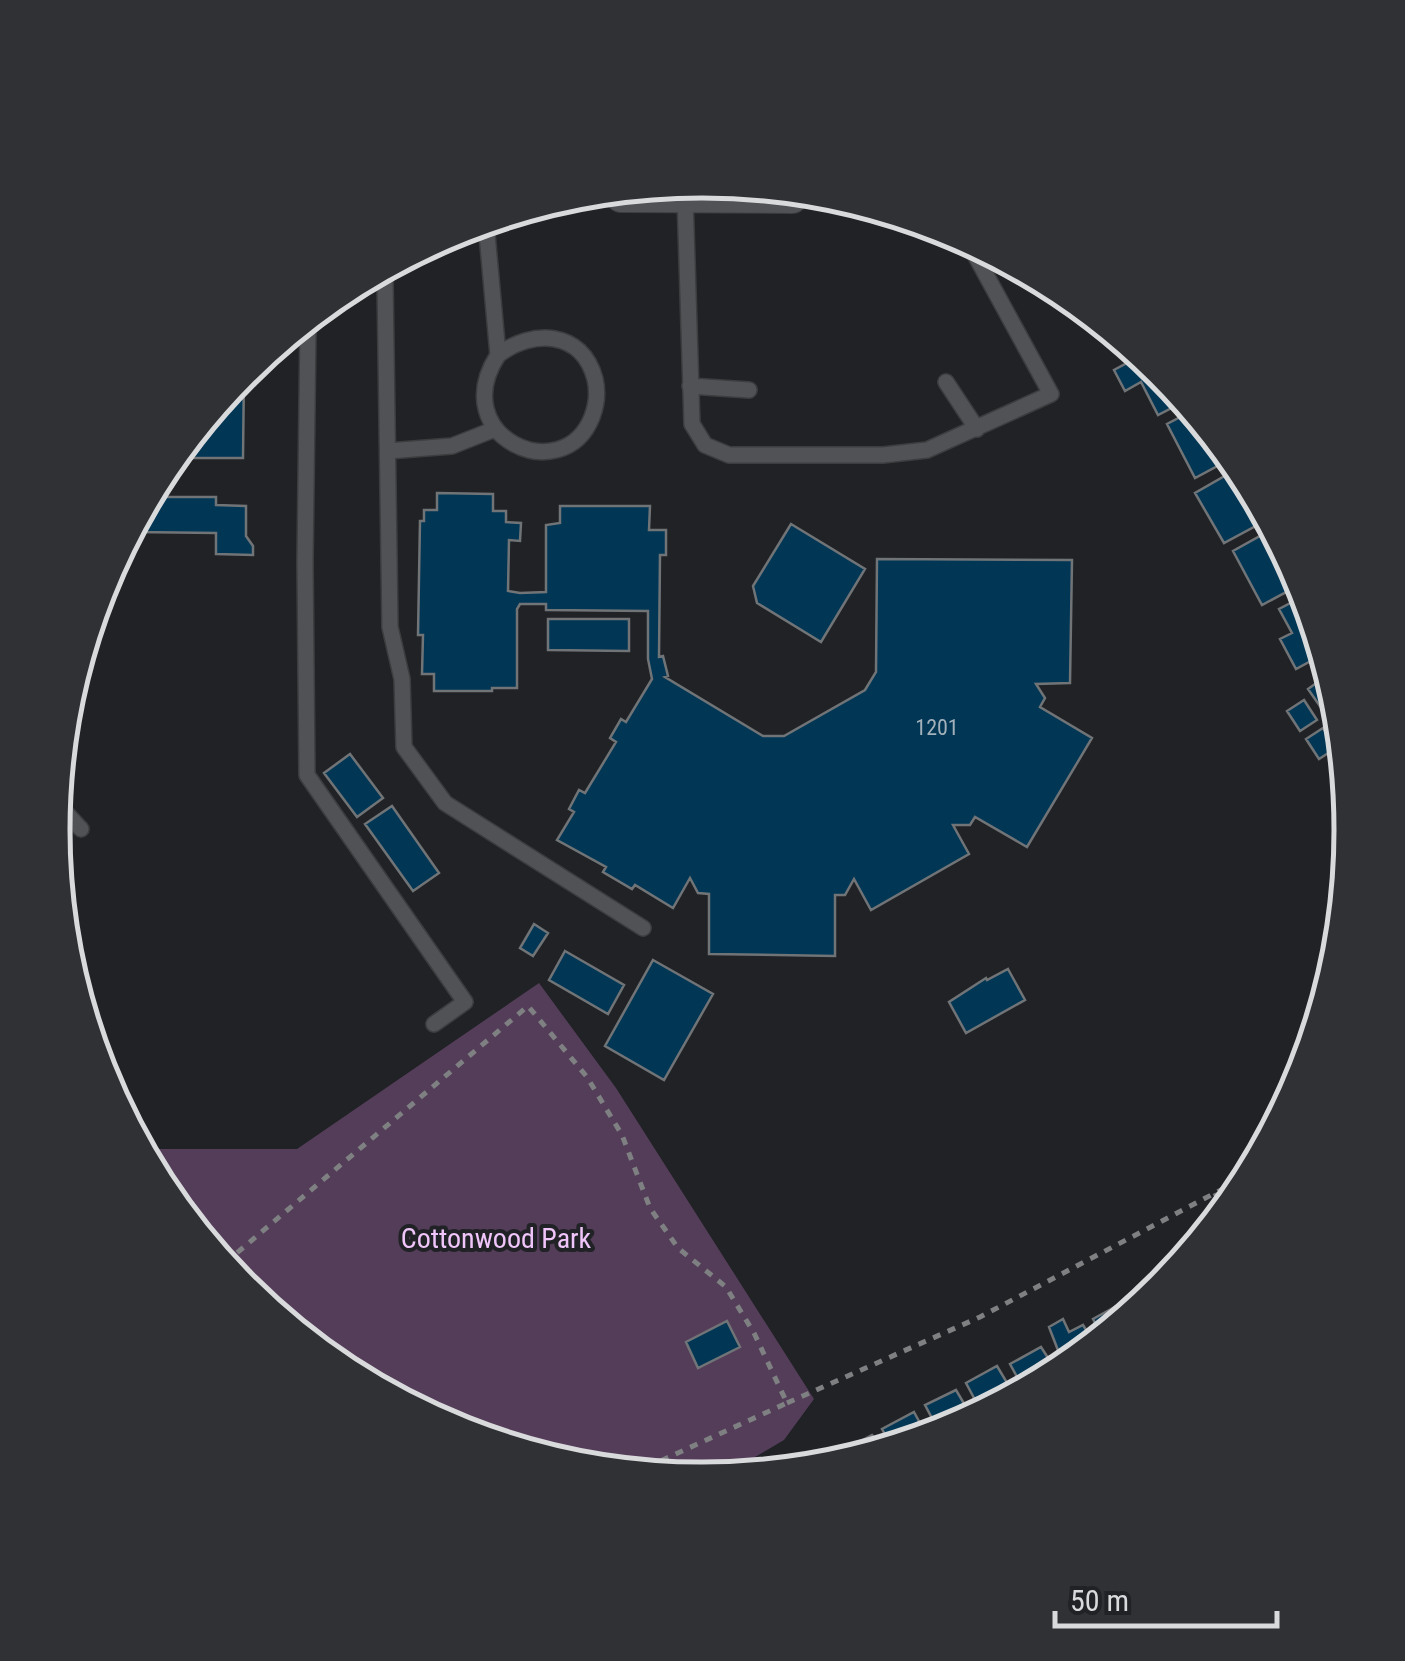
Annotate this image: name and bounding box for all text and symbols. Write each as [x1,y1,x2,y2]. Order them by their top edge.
house number: 1201 [915,715,959,740]
park label: Cottonwood Park [401,1222,592,1255]
scale bar [1055,1566,1278,1628]
text: 50 m [1070,1583,1129,1618]

